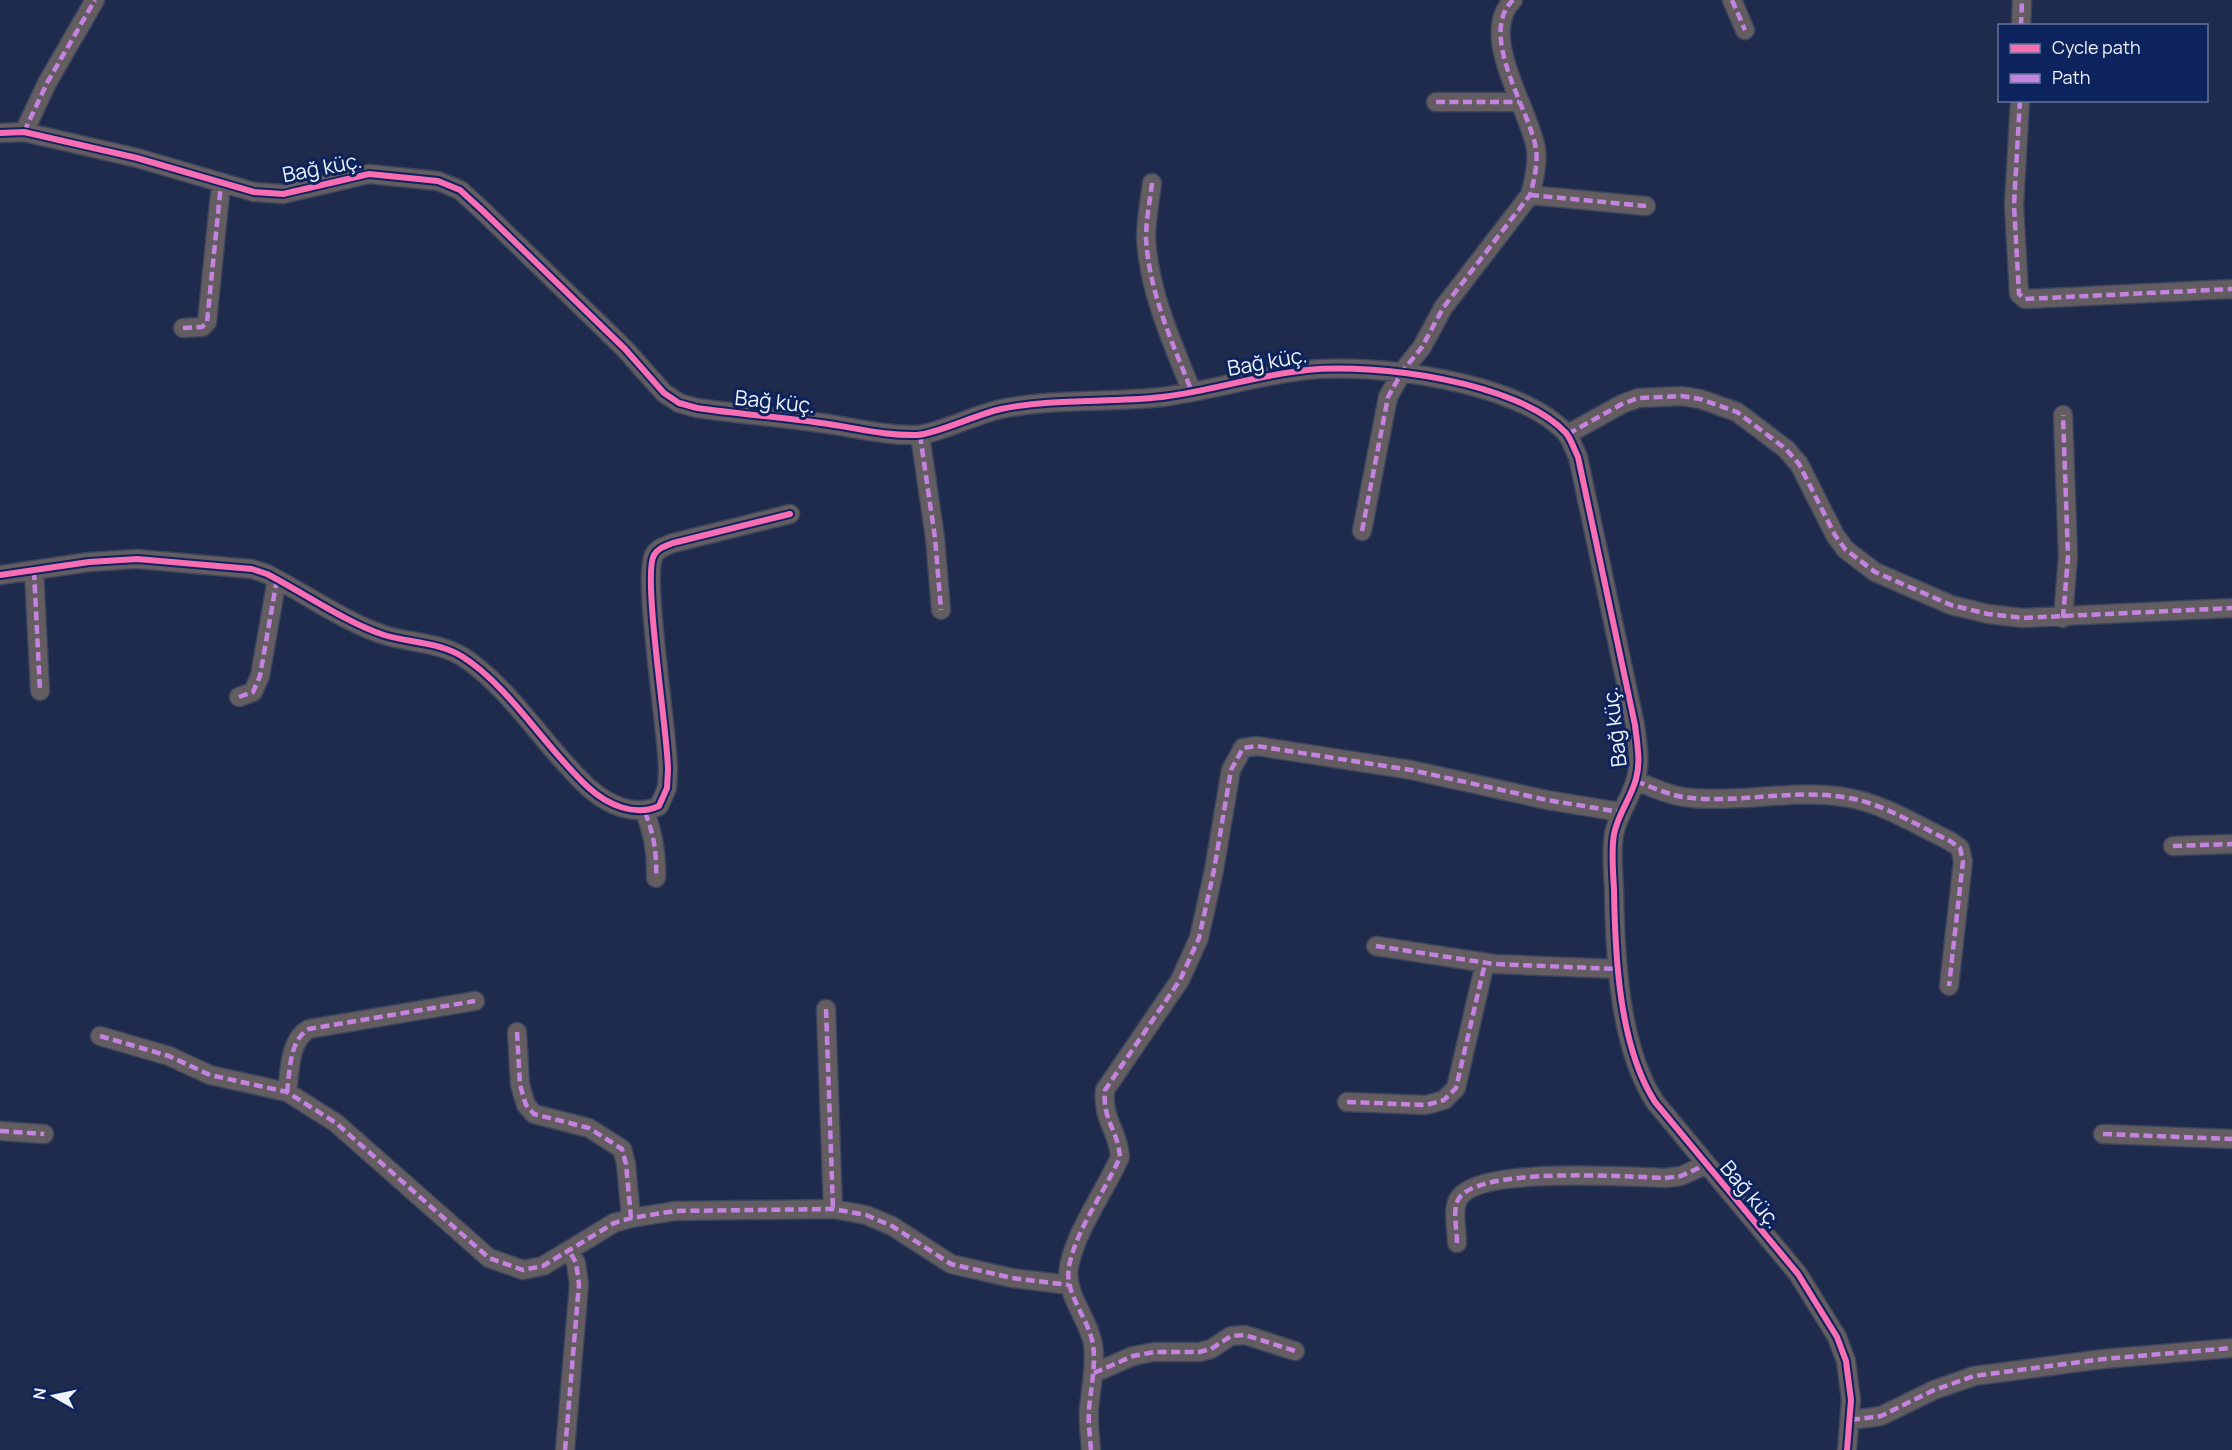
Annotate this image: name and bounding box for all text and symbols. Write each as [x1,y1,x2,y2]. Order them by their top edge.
legend [1998,24,2208,102]
text: Cycle path [2052,35,2141,59]
text: Path [2052,65,2090,89]
street label: Bağ küç. [280,146,364,188]
street label: Bağ küç. [1225,340,1309,382]
street label: Bağ küç. [733,383,817,419]
street label: Bağ küç. [1595,685,1633,769]
street label: Bağ küç. [1714,1154,1788,1234]
north arrow [24,1366,84,1426]
text: N [27,1386,51,1401]

